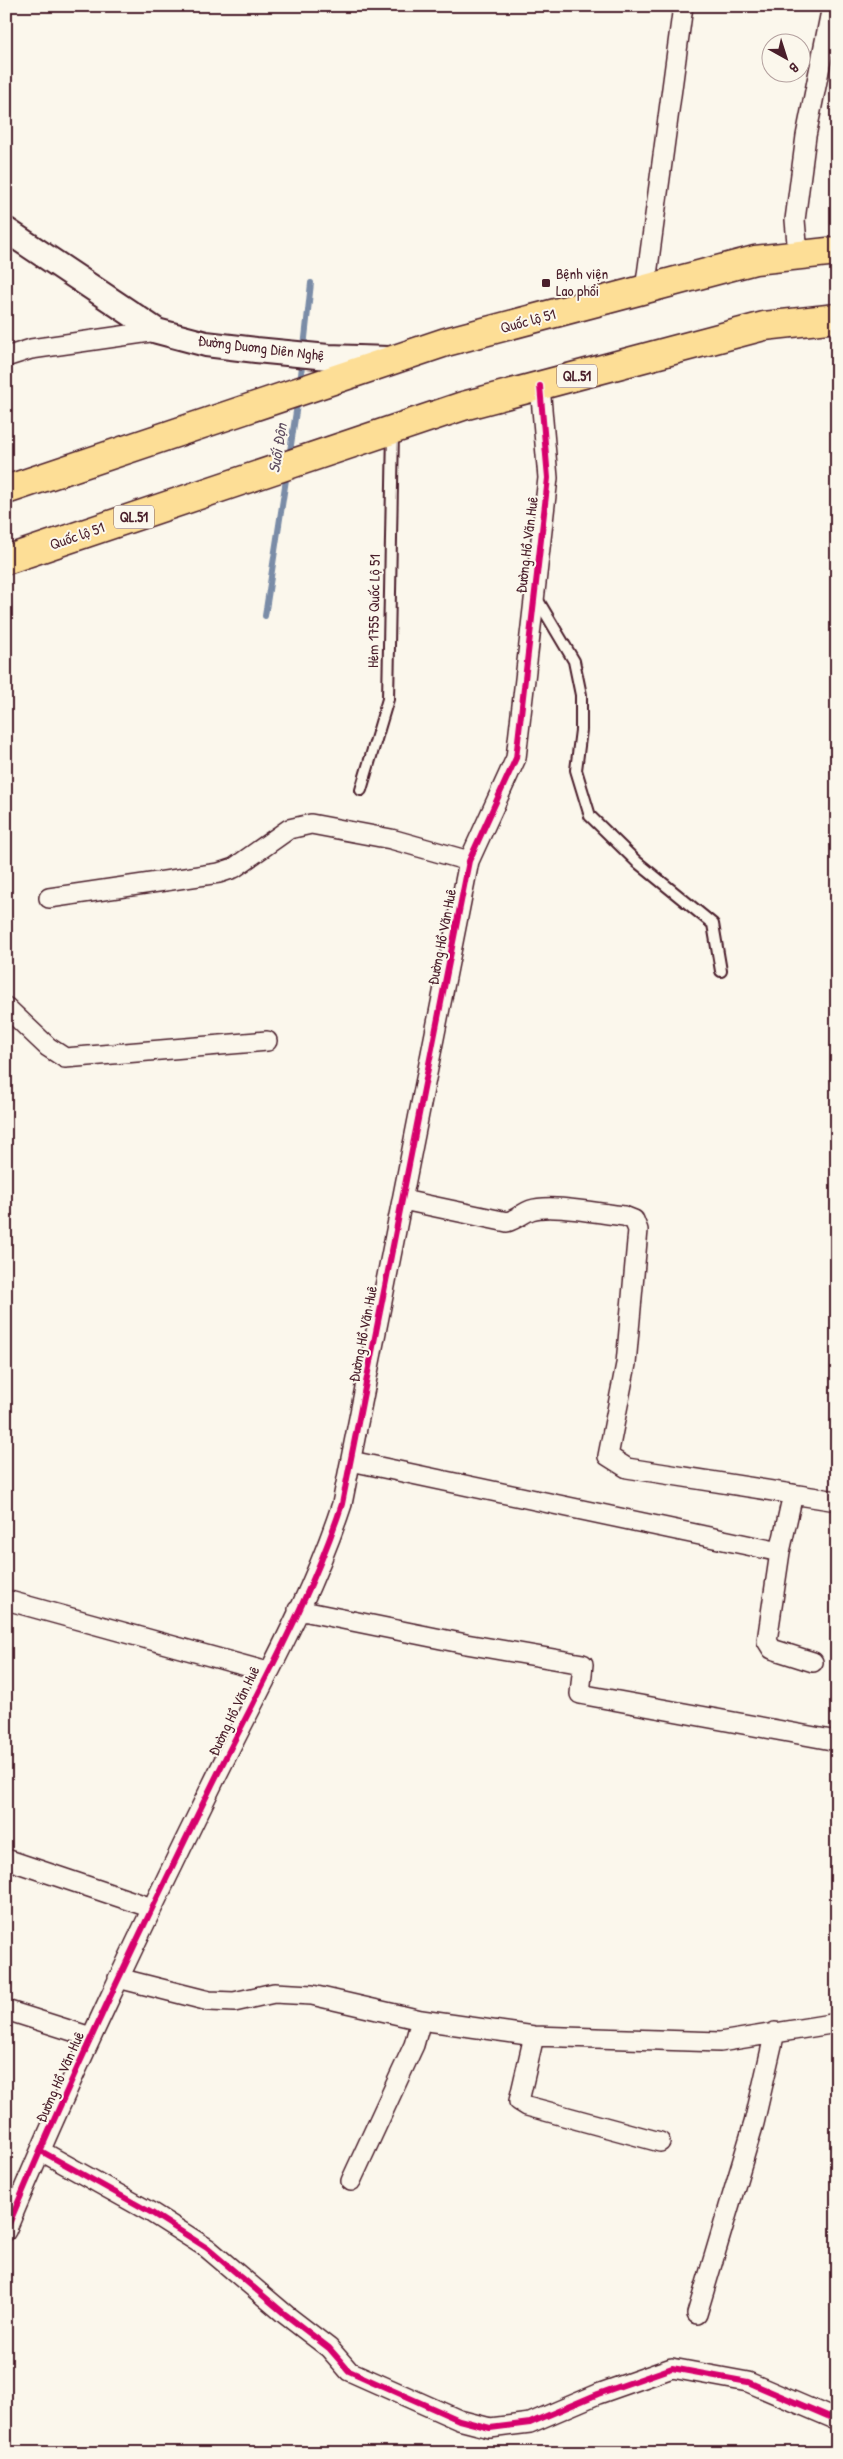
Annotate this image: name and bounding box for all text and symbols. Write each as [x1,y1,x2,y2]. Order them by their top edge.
north arrow [760,32,810,82]
text: B [786,59,803,78]
place label: Bệnh viện Lao phổi [556,263,608,301]
marker: Bệnh viện Lao phổi [540,277,552,289]
street label: Quốc lộ 51 [498,303,558,338]
street label: Đường Duơng Diên Nghệ [197,329,325,366]
road number: QL.51 [557,364,597,388]
water label: Suối Độn [262,420,292,474]
street label: Đường Hồ Văn Huê [510,495,543,594]
road number: QL.51 [114,506,154,528]
street label: Quốc lộ 51 [47,516,107,555]
street label: Hẻm 1755 Quốc Lộ 51 [362,554,385,668]
street label: Đường Hồ Văn Huê [422,887,461,987]
street label: Đường Hồ Văn Huê [343,1284,382,1384]
street label: Đường Hồ Văn Huê [203,1662,264,1759]
street label: Đường Hồ Văn Huê [30,2028,89,2125]

